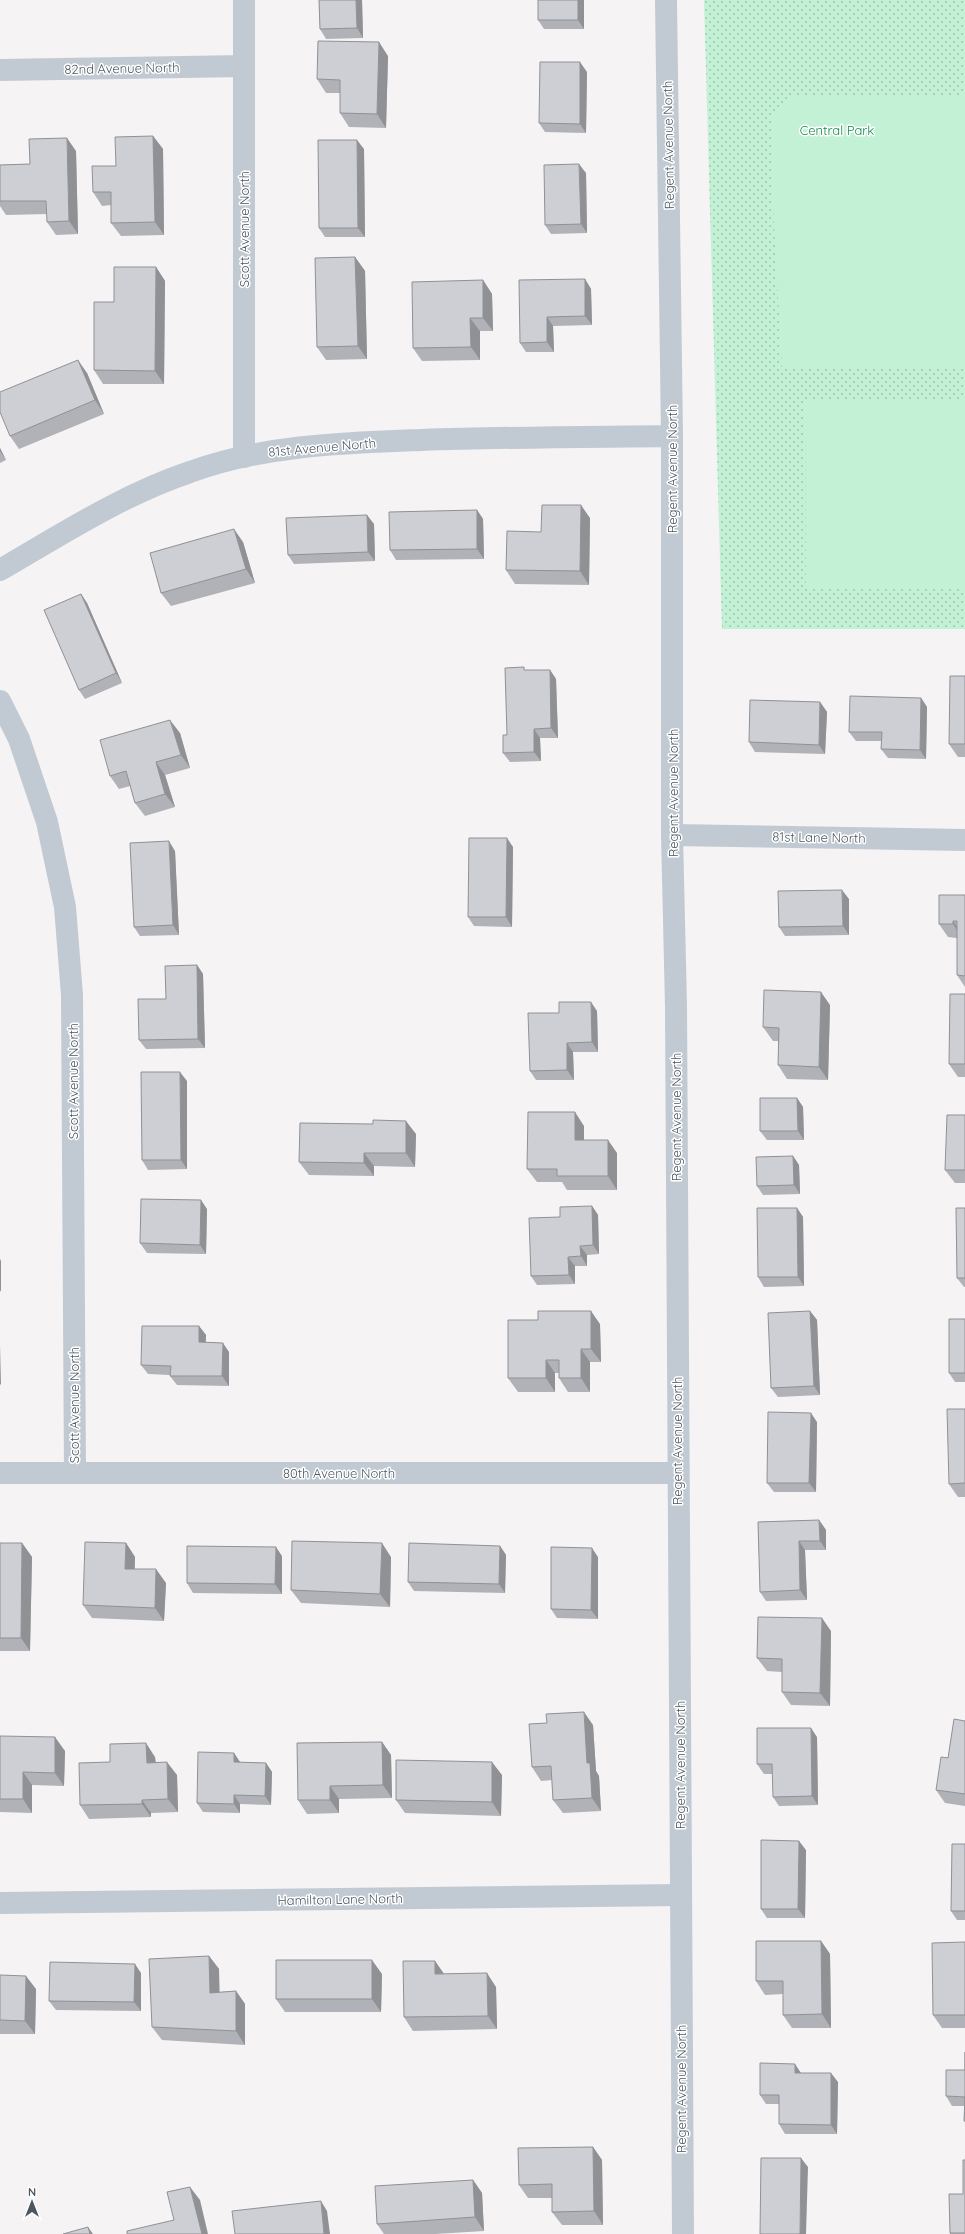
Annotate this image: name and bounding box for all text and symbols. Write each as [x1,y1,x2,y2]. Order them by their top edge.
street label: 82nd Avenue North [64,59,180,77]
street label: Regent Avenue North [659,81,677,209]
park label: Central Park [800,122,874,138]
street label: Scott Avenue North [236,171,252,287]
street label: Regent Avenue North [664,405,680,533]
street label: 81st Avenue North [268,434,376,460]
street label: Regent Avenue North [665,729,681,857]
street label: 81st Lane North [772,828,866,846]
street label: Scott Avenue North [65,1023,81,1139]
street label: Regent Avenue North [668,1053,684,1181]
street label: Scott Avenue North [66,1347,82,1463]
street label: Regent Avenue North [669,1377,685,1505]
street label: 80th Avenue North [283,1465,395,1481]
street label: Regent Avenue North [672,1701,688,1829]
street label: Hamilton Lane North [277,1890,403,1908]
street label: Regent Avenue North [673,2025,689,2153]
north arrow [12,2182,52,2222]
text: N [28,2185,36,2199]

